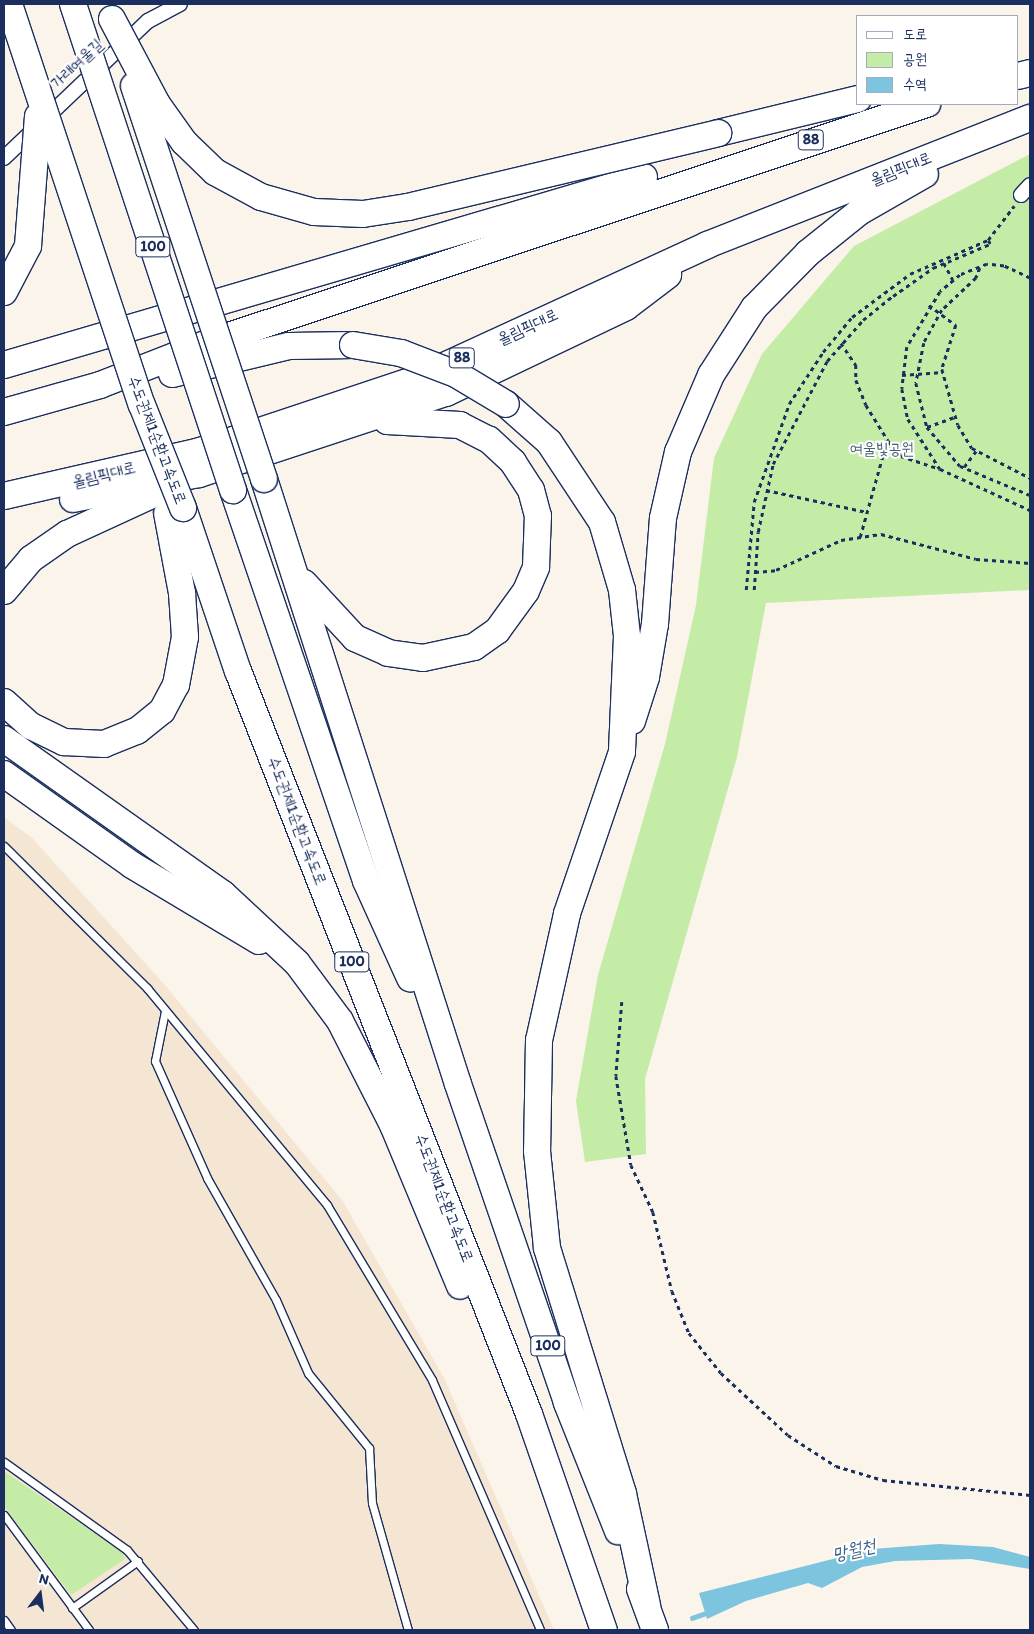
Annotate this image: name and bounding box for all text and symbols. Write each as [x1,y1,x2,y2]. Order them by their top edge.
legend [856,15,1019,105]
text: 도로 [903,25,927,43]
street label: 가래여울길 [47,35,107,93]
text: 공원 [903,50,927,68]
text: 수역 [903,75,927,93]
road number: 88 [797,128,825,152]
street label: 올림픽대로 [868,148,934,190]
road number: 100 [134,234,172,260]
street label: 올림픽대로 [495,305,561,349]
road number: 88 [448,346,476,370]
street label: 수도권제1순환고속도로 [124,373,190,507]
park label: 여울빛공원 [850,439,914,459]
street label: 올림픽대로 [70,458,138,492]
street label: 수도권제1순환고속도로 [264,754,330,888]
road number: 100 [333,950,371,974]
street label: 수도권제1순환고속도로 [411,1131,477,1265]
road number: 100 [529,1334,567,1358]
water label: 망월천 [830,1535,878,1565]
north arrow [15,1569,65,1619]
text: N [37,1570,51,1588]

